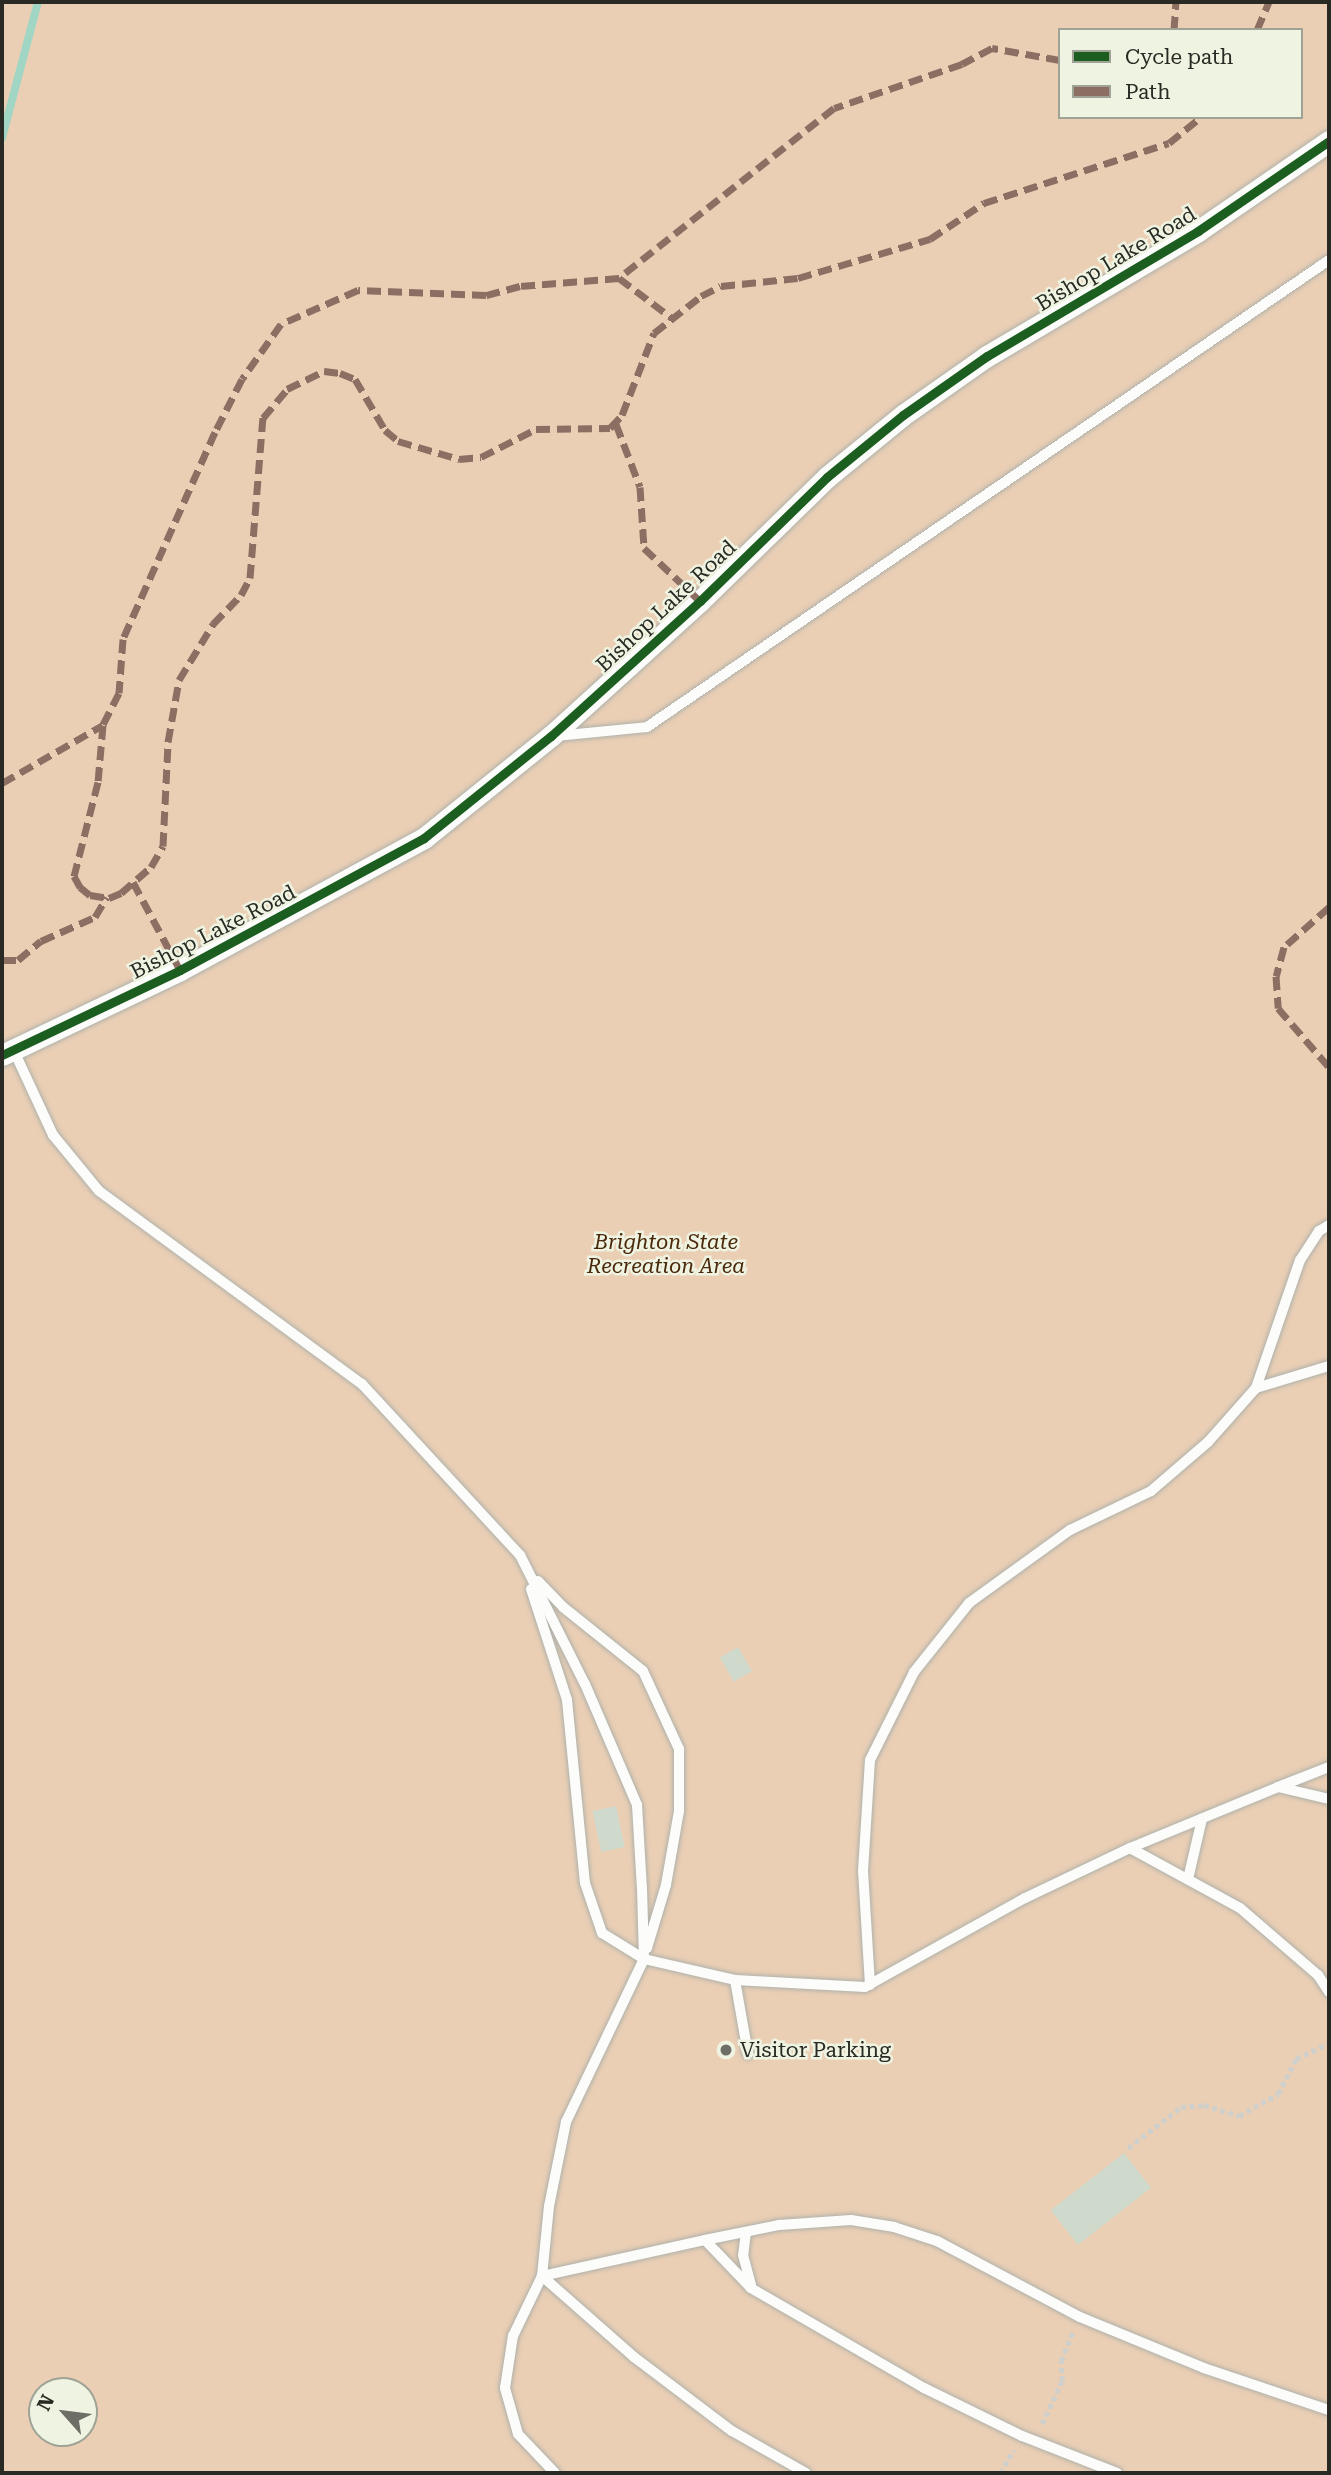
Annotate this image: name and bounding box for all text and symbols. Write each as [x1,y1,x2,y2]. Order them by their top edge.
legend [1058,28,1303,119]
text: Cycle path [1125,45,1233,69]
text: Path [1125,80,1171,104]
street label: Bishop Lake Road [1031,201,1201,317]
street label: Bishop Lake Road [591,535,741,677]
street label: Bishop Lake Road [126,879,300,985]
park label: Brighton State Recreation Area [587,1229,745,1279]
place label: Visitor Parking [740,2037,891,2063]
marker: Visitor Parking [718,2042,734,2058]
north arrow [28,2377,98,2447]
text: N [32,2391,59,2415]

